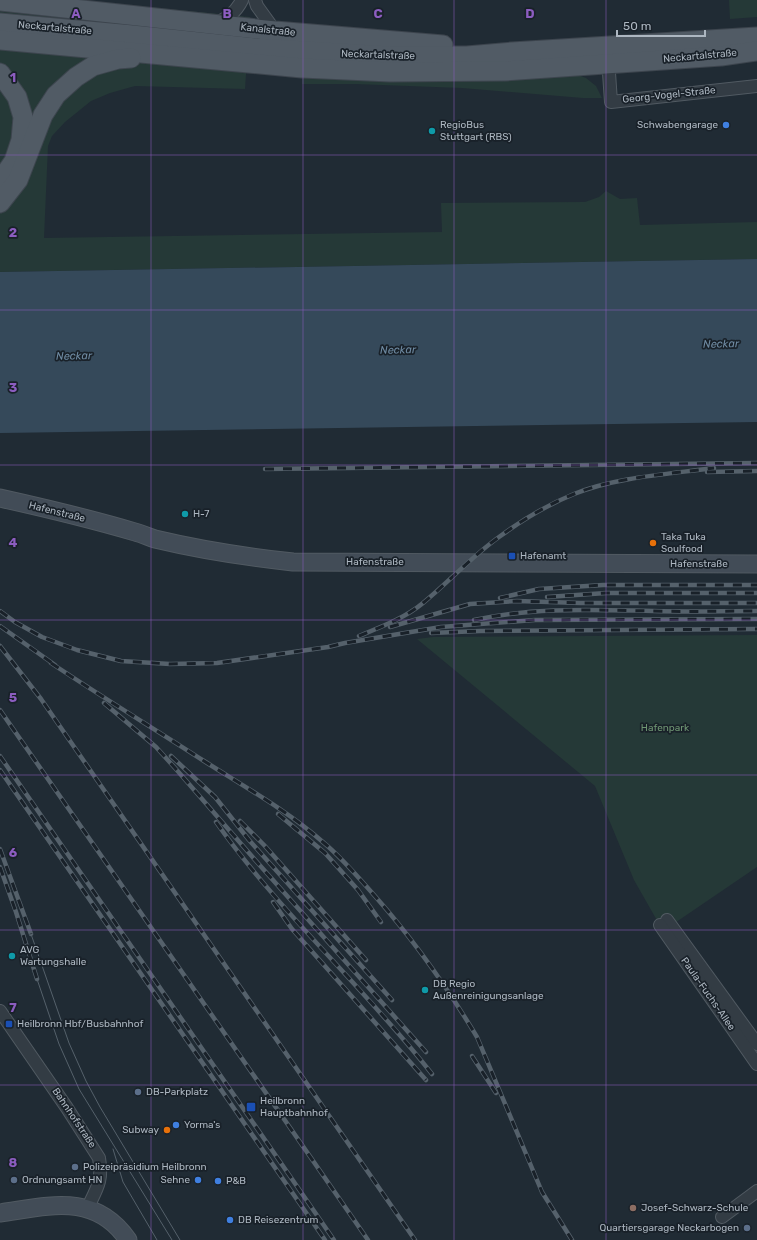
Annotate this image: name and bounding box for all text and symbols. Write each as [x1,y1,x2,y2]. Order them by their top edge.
text: A [71,6,81,21]
text: B [222,6,232,21]
text: C [373,6,383,21]
text: D [525,6,535,21]
scale bar [617,12,705,38]
street label: Neckartalstraße [18,19,93,37]
text: 50 m [623,19,651,33]
street label: Kanalstraße [240,21,296,39]
street label: Neckartalstraße [663,47,738,65]
street label: Neckartalstraße [341,48,416,62]
text: 1 [10,70,16,85]
street label: Georg-Vogel-Straße [622,84,717,106]
place label: RegioBus Stuttgart (RBS) [440,119,512,143]
place label: Schwabengarage [637,119,718,131]
marker: Schwabengarage [721,120,731,130]
marker: RegioBus Stuttgart (RBS) [427,126,437,136]
text: 2 [9,225,17,240]
water label: Neckar [703,337,740,351]
water label: Neckar [380,343,417,357]
water label: Neckar [56,349,93,363]
text: 3 [9,380,18,395]
street label: Hafenstraße [28,499,87,525]
place label: H-7 [193,508,209,520]
marker: H-7 [180,509,190,519]
place label: Taka Tuka Soulfood [661,531,706,555]
text: 4 [9,535,18,550]
marker: Taka Tuka Soulfood [648,538,658,548]
place label: Hafenamt [520,550,566,562]
marker: Hafenamt [507,551,517,561]
street label: Hafenstraße [346,556,404,568]
street label: Hafenstraße [670,558,728,570]
text: 5 [9,690,17,705]
park label: Hafenpark [641,722,690,734]
text: 6 [9,845,18,860]
place label: AVG Wartungshalle [20,944,87,968]
marker: AVG Wartungshalle [7,951,17,961]
street label: Paula-Fuchs-Allee [678,955,738,1033]
place label: DB Regio Außenreinigungsanlage [433,978,544,1002]
marker: DB Regio Außenreinigungsanlage [420,985,430,995]
text: 7 [9,1000,17,1015]
place label: Heilbronn Hbf/Busbahnhof [17,1018,143,1030]
marker: Heilbronn Hbf/Busbahnhof [4,1019,14,1029]
street label: Bahnhofstraße [50,1086,99,1151]
place label: DB-Parkplatz [146,1086,208,1098]
marker: DB-Parkplatz [133,1087,143,1097]
place label: Heilbronn Hauptbahnhof [260,1095,328,1119]
marker: Heilbronn Hauptbahnhof [245,1101,257,1113]
place label: Yorma's [184,1119,220,1131]
marker: Yorma's [171,1120,181,1130]
place label: Subway [122,1124,159,1136]
marker: Subway [162,1125,172,1135]
text: 8 [9,1155,18,1170]
place label: Polizeipräsidium Heilbronn [83,1161,207,1173]
marker: Polizeipräsidium Heilbronn [70,1162,80,1172]
place label: Ordnungsamt HN [22,1174,102,1186]
place label: Sehne [160,1174,190,1186]
marker: Ordnungsamt HN [9,1175,19,1185]
marker: Sehne [193,1175,203,1185]
place label: P&B [226,1175,246,1187]
marker: P&B [213,1176,223,1186]
place label: Josef-Schwarz-Schule [641,1202,749,1214]
marker: Josef-Schwarz-Schule [628,1203,638,1213]
place label: DB Reisezentrum [238,1214,319,1226]
marker: DB Reisezentrum [225,1215,235,1225]
place label: Quartiersgarage Neckarbogen [600,1222,739,1234]
marker: Quartiersgarage Neckarbogen [742,1223,752,1233]

